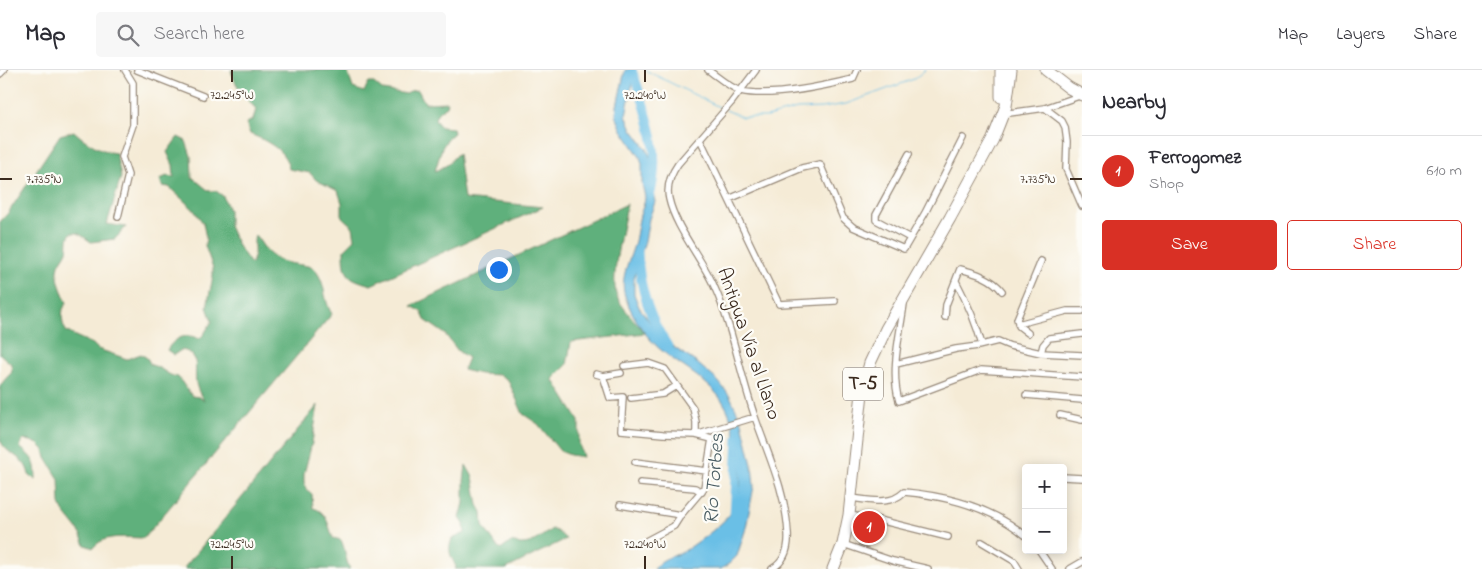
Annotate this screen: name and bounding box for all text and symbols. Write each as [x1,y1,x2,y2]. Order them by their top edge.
search box [96,12,446,57]
text: Map [25,17,66,52]
icon: search [114,21,142,49]
text: Search here [154,21,245,48]
text: Map [1278,22,1308,48]
text: Layers [1336,22,1386,48]
text: Share [1414,22,1457,48]
text: 72.245°W [210,87,254,105]
text: 72.240°W [624,87,666,105]
text: Nearby [1102,88,1166,118]
text: Ferrogomez [1149,145,1241,172]
text: 1 [1115,159,1121,183]
text: 610 m [1427,159,1462,183]
text: 7.735°N [26,171,62,189]
text: 7.735°N [1020,171,1056,189]
text: Shop [1149,172,1184,196]
button: Save [1102,220,1277,270]
button: Share [1287,220,1462,270]
your location [486,257,512,283]
street label: Antigua Vía al Llano [707,264,788,424]
road number: T-5 [843,368,883,400]
water label: Río Torbes [697,432,733,526]
map controls [1022,464,1067,554]
button: + [1022,464,1067,509]
pin: 1 [853,508,885,546]
button: − [1022,509,1067,554]
text: 72.245°W [210,536,254,554]
text: 72.240°W [624,536,666,554]

